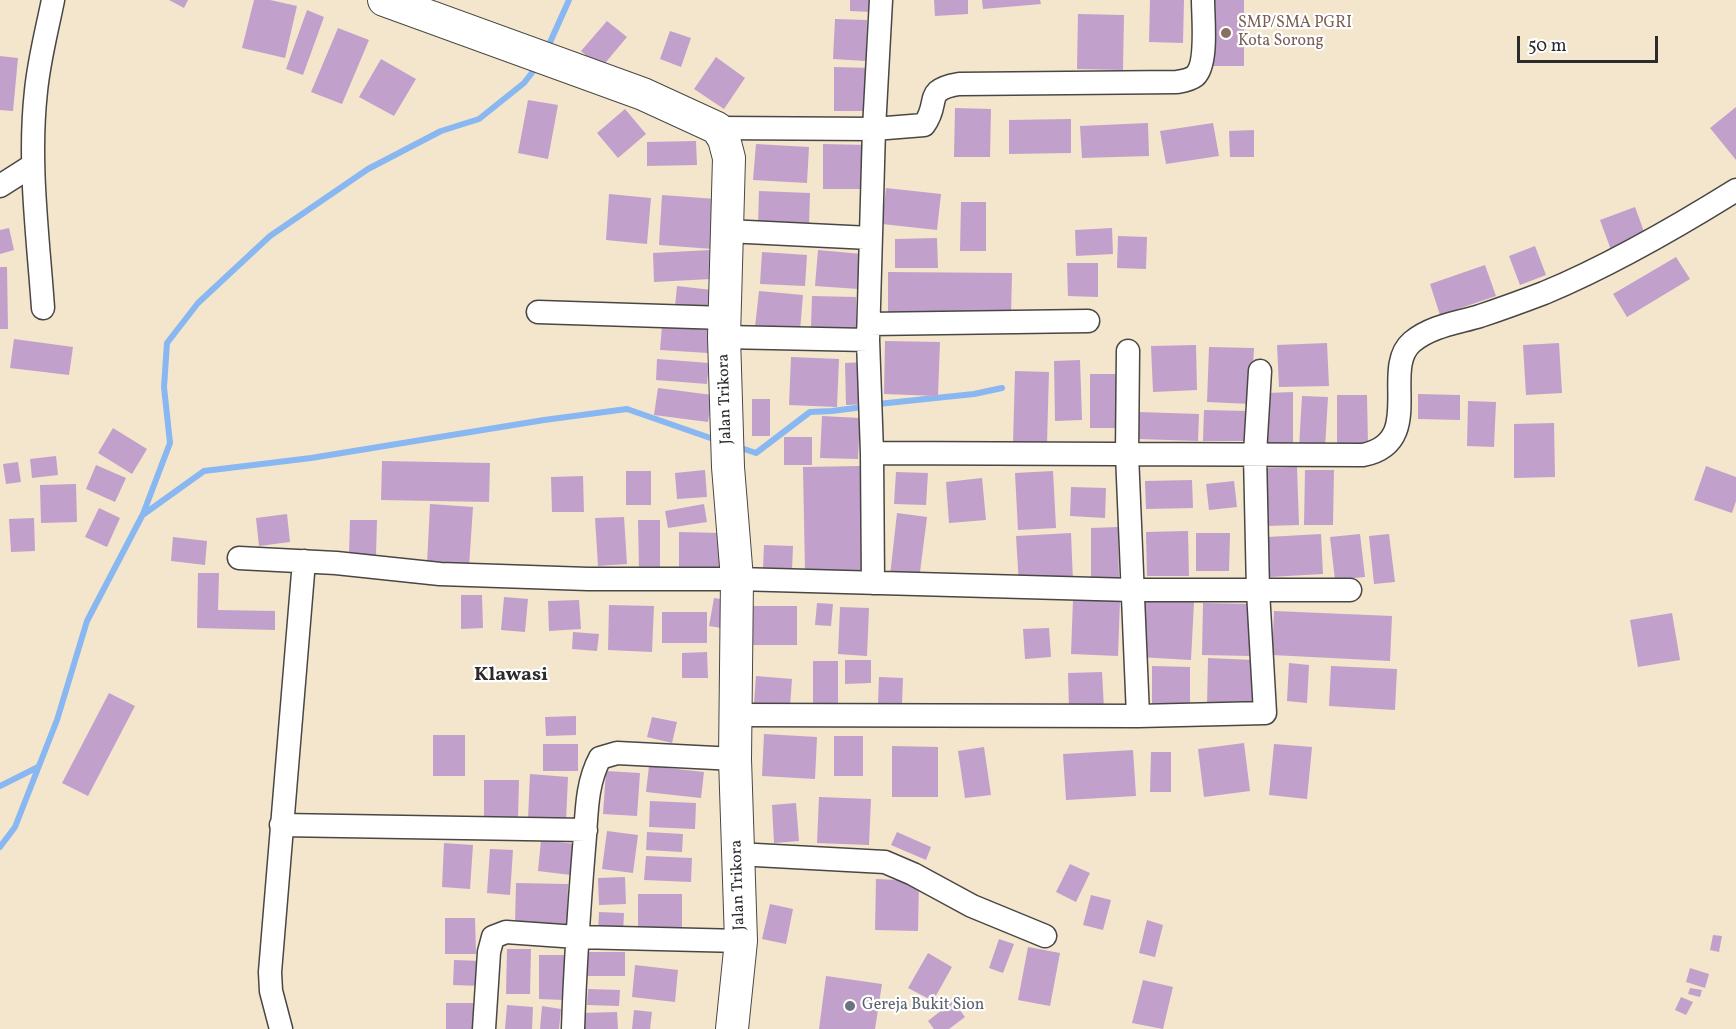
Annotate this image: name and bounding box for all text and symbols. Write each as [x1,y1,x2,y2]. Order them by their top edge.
place label: SMP/SMA PGRI Kota Sorong [1238,14,1352,52]
scale bar [1520,24,1661,62]
marker: SMP/SMA PGRI Kota Sorong [1219,26,1233,40]
text: 50 m [1528,34,1567,59]
street label: Jalan Trikora [715,353,737,445]
district label: Klawasi [474,664,548,688]
street label: Jalan Trikora [728,839,750,931]
place label: Gereja Bukit Sion [862,996,984,1016]
marker: Gereja Bukit Sion [843,999,857,1013]

